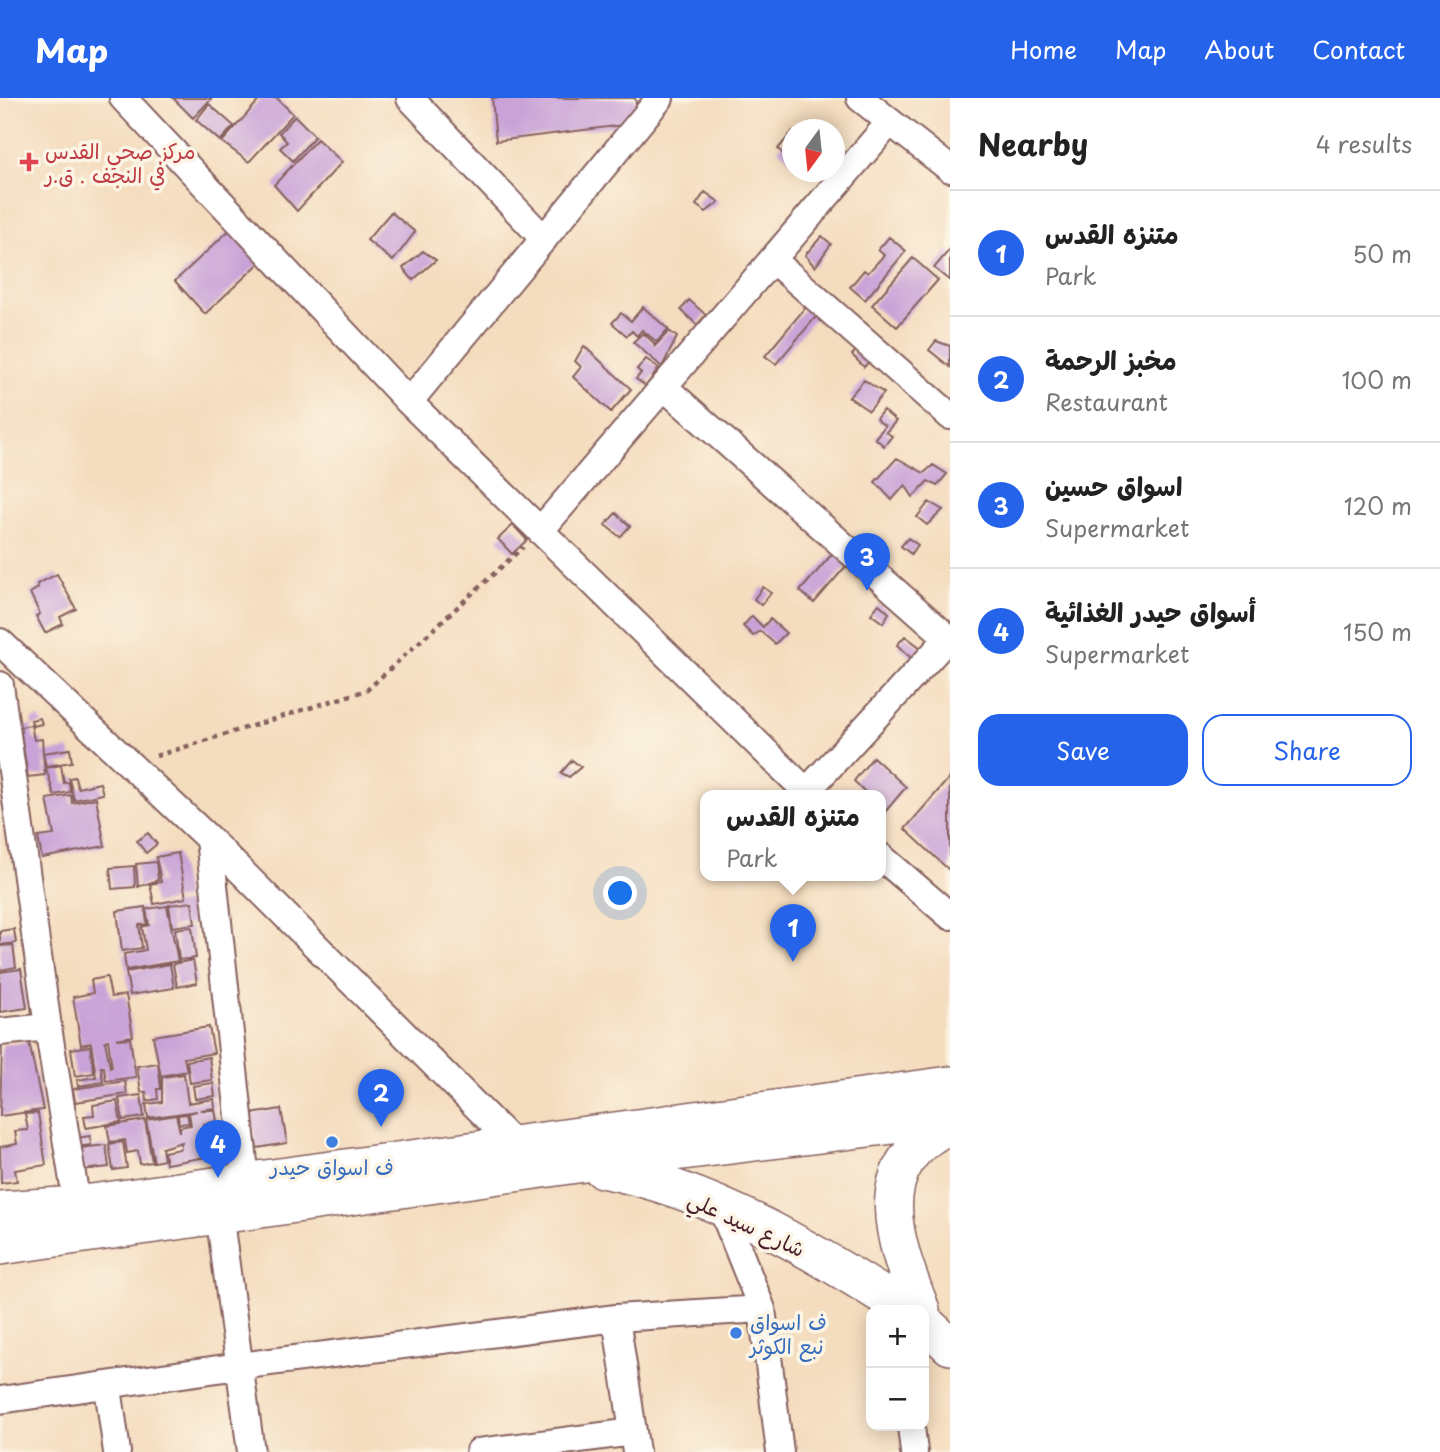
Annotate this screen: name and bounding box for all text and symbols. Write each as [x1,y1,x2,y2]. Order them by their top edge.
text: Map [35,24,108,74]
text: Home [1010,31,1077,67]
text: Map [1115,31,1166,67]
text: About [1204,31,1274,67]
text: Contact [1312,31,1405,67]
north arrow [782,119,845,182]
text: Nearby [978,121,1088,166]
text: 4 results [1316,126,1412,161]
place label: مركز صحي القدس في النجف . ق.ر [43,134,196,191]
marker: مركز صحي القدس في النجف . ق.ر [19,152,39,172]
text: متنزه القدس [1045,214,1179,253]
text: 1 [996,236,1007,271]
text: 50 m [1352,236,1412,271]
text: Park [1045,258,1096,293]
text: مخبز الرحمة [1045,340,1177,379]
text: 2 [993,362,1009,397]
text: 100 m [1342,362,1412,397]
text: Restaurant [1045,384,1168,419]
text: اسواق حسين [1045,466,1182,505]
text: 3 [993,488,1009,523]
text: 120 m [1344,488,1412,523]
text: Supermarket [1045,510,1189,545]
pin: 3 [844,533,890,591]
text: أسواق حيدر الغذائية [1045,592,1255,631]
text: 4 [993,614,1009,649]
text: 150 m [1343,614,1412,649]
text: Supermarket [1045,636,1189,671]
button: Save [978,714,1188,786]
button: Share [1202,714,1412,786]
popup [700,790,886,881]
text: متنزه القدس [726,796,860,835]
text: Park [726,840,778,875]
your location [603,876,637,910]
pin: 1 [770,904,816,962]
pin: 2 [358,1069,404,1127]
pin: 4 [195,1120,241,1178]
marker: ف اسواق حيدر [324,1134,340,1150]
place label: ف اسواق حيدر [268,1150,394,1182]
street label: شارع سيد علي [681,1182,811,1269]
place label: ف اسواق نبع الكوثر [748,1305,827,1362]
map controls [866,1305,929,1431]
button: + [866,1305,929,1368]
marker: ف اسواق نبع الكوثر [728,1325,744,1341]
button: − [866,1368,929,1431]

